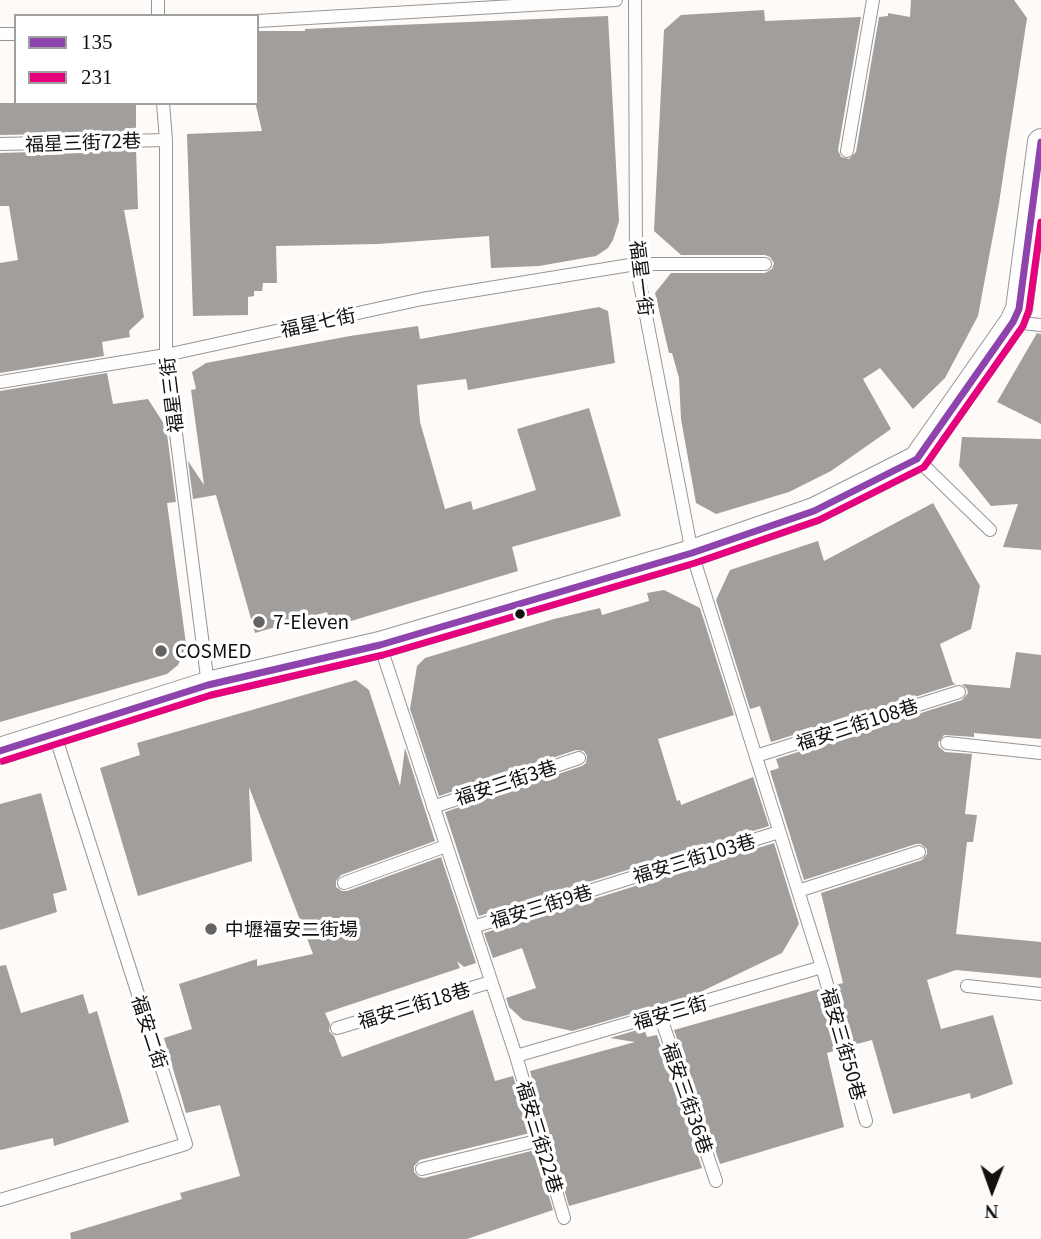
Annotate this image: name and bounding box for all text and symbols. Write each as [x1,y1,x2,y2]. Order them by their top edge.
legend [14,14,259,105]
text: 135 [81,30,113,54]
text: 231 [81,65,113,89]
street label: 福星三街72巷 [25,129,141,155]
street label: 福星一街 [626,239,658,317]
street label: 福星七街 [278,303,358,341]
street label: 福星三街 [155,356,187,434]
unlabelled marker [513,607,527,621]
place label: 7-Eleven [273,611,349,633]
marker: 7-Eleven [251,614,267,630]
place label: COSMED [175,640,252,662]
marker: COSMED [153,643,169,659]
street label: 福安三街108巷 [793,694,921,754]
street label: 福安三街3巷 [452,755,560,809]
street label: 福安三街103巷 [630,829,758,887]
street label: 福安三街9巷 [487,880,595,932]
place label: 中壢福安二街場 [225,918,358,940]
marker: 中壢福安二街場 [203,921,219,937]
street label: 福安三街18巷 [355,977,473,1033]
street label: 福安三街50巷 [817,985,871,1103]
street label: 福安三街 [630,991,710,1033]
street label: 福安二街 [127,992,173,1072]
street label: 福安三街36巷 [658,1039,718,1157]
street label: 福安三街22巷 [512,1078,568,1196]
north arrow [957,1155,1027,1225]
text: N [985,1201,999,1222]

